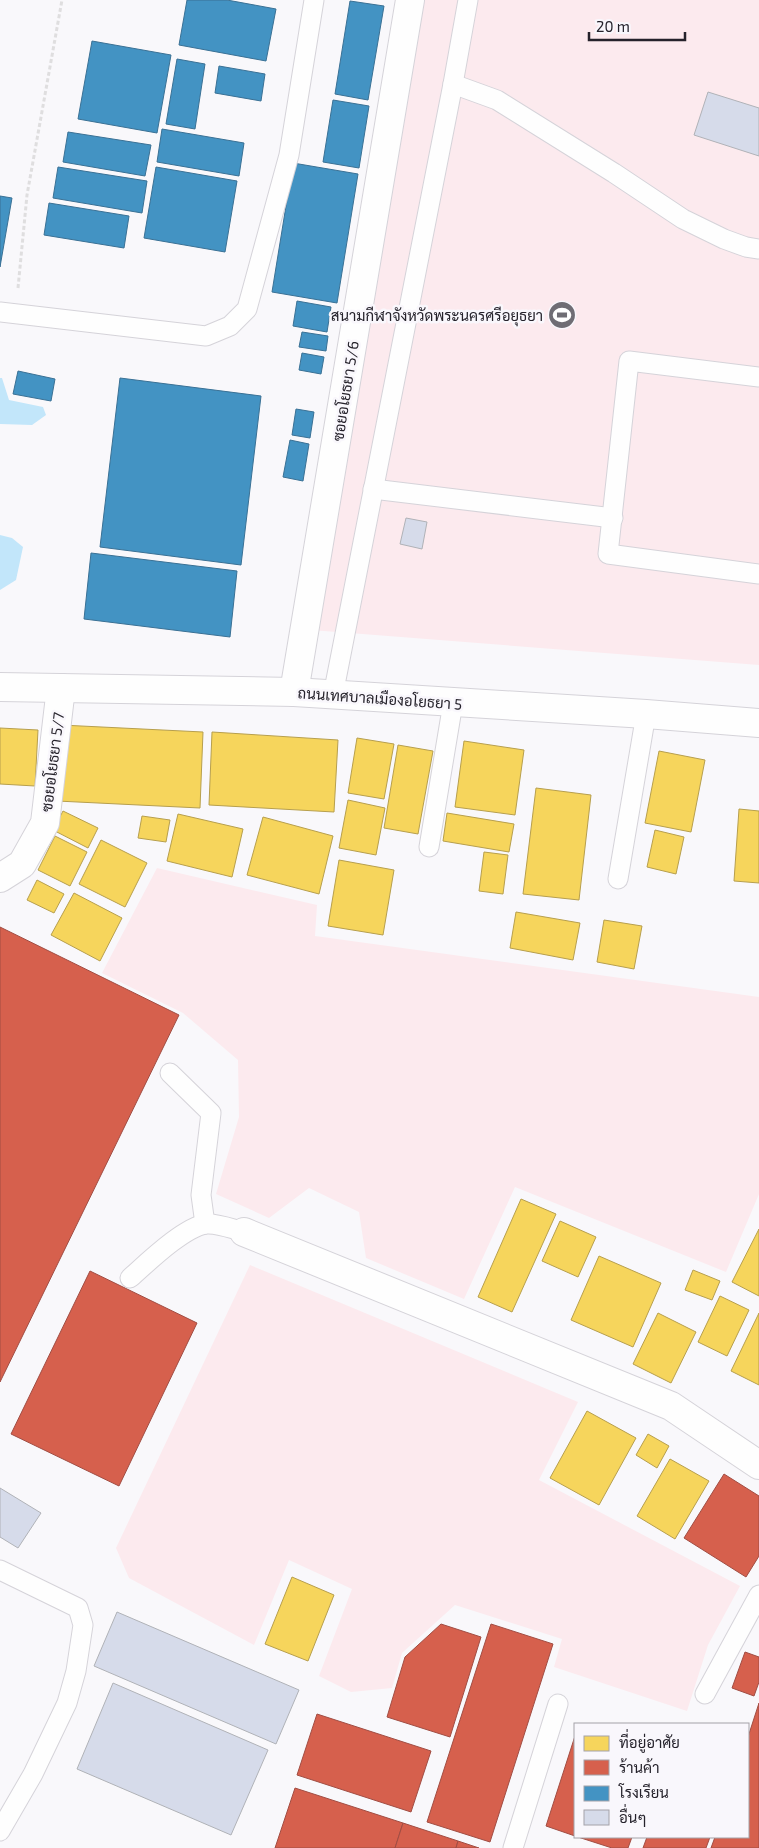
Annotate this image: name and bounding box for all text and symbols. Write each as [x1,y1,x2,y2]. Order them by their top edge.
scale bar [589,10,685,42]
text: 20 m [596,17,630,35]
sports icon: สนามกีฬาจังหวัดพระนครศรีอยุธยา [547,300,577,330]
place label: สนามกีฬาจังหวัดพระนครศรีอยุธยา [331,306,543,327]
street label: ซอยอโยธยา 5/6 [328,340,362,442]
street label: ถนนเทศบาลเมืองอโยธยา 5 [297,683,463,713]
street label: ซอยอโยธยา 5/7 [37,711,67,813]
legend [574,1723,749,1838]
text: ที่อยู่อาศัย [619,1728,680,1753]
text: ร้านค้า [619,1758,659,1776]
text: โรงเรียน [618,1783,669,1801]
text: อื่นๆ [619,1803,647,1827]

